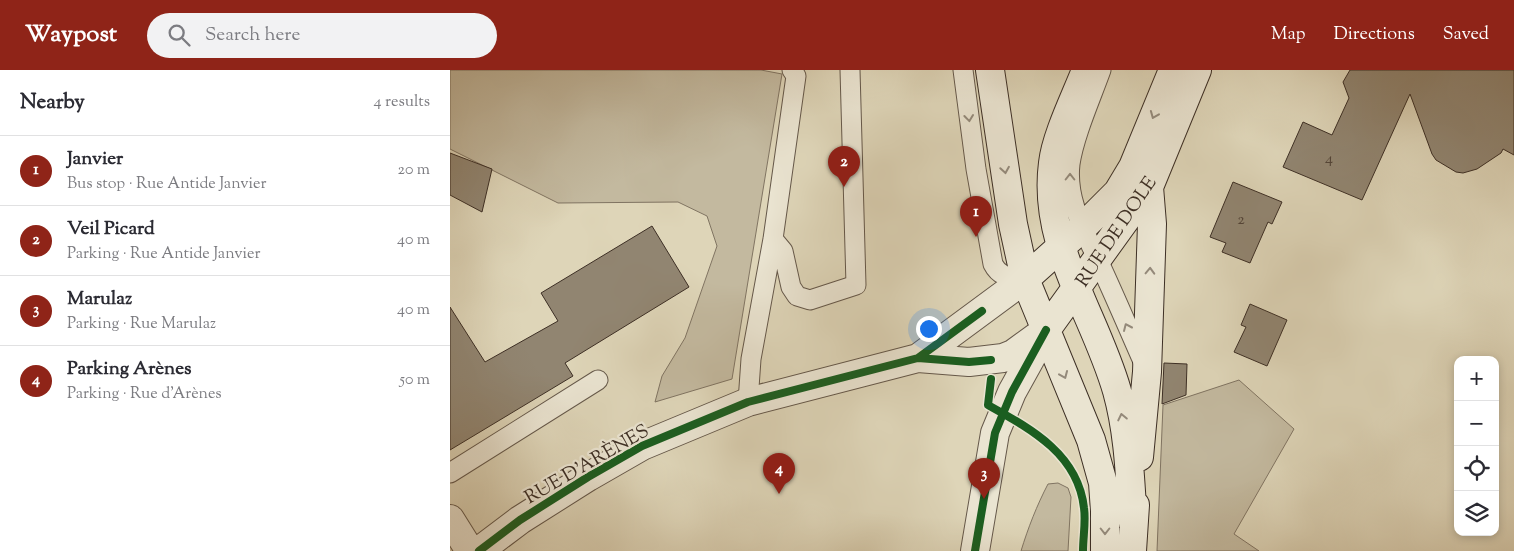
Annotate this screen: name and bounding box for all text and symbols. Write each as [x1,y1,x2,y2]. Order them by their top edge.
search box [147,13,497,58]
text: Waypost [25,18,117,52]
icon: search [165,21,193,49]
text: Search here [205,22,300,49]
text: Map [1271,22,1306,48]
text: Directions [1334,22,1415,48]
text: Saved [1443,22,1489,48]
text: Nearby [20,88,85,118]
text: 4 results [374,91,430,114]
one-way arrow [1150,110,1160,119]
one-way arrow [963,115,974,123]
text: Janvier [67,146,123,173]
pin: 2 [828,146,860,187]
house number: 4 [1325,148,1333,171]
text: 1 [33,159,39,182]
text: 20 m [397,159,430,182]
one-way arrow [999,166,1009,175]
street label: RUE DE DOLE [1070,171,1164,293]
text: Bus stop · Rue Antide Janvier [67,173,266,196]
one-way arrow [1065,173,1075,180]
pin: 1 [960,196,992,237]
house number: 2 [1237,209,1245,232]
text: Veil Picard [67,216,155,243]
text: 2 [32,229,40,252]
text: 40 m [397,229,430,252]
text: Parking · Rue Antide Janvier [67,243,260,266]
one-way arrow [1145,267,1156,275]
text: Marulaz [67,286,132,313]
text: 3 [33,299,39,322]
text: 40 m [397,299,430,322]
text: Parking · Rue Marulaz [67,313,216,336]
your location [916,316,942,342]
one-way arrow [1123,323,1134,332]
text: Parking Arènes [67,356,191,383]
map controls [1454,356,1499,536]
button: + [1454,356,1499,401]
text: 4 [32,369,40,392]
text: 50 m [399,369,430,392]
one-way arrow [1059,371,1069,379]
text: Parking · Rue d'Arènes [67,383,222,406]
button: − [1454,401,1499,446]
one-way arrow [1118,413,1128,422]
street label: RUE D'ARÈNES [520,418,655,512]
button: locate [1454,446,1499,491]
pin: 4 [763,453,795,494]
pin: 3 [968,458,1000,499]
button: layers [1454,491,1499,536]
one-way arrow [1100,528,1110,535]

